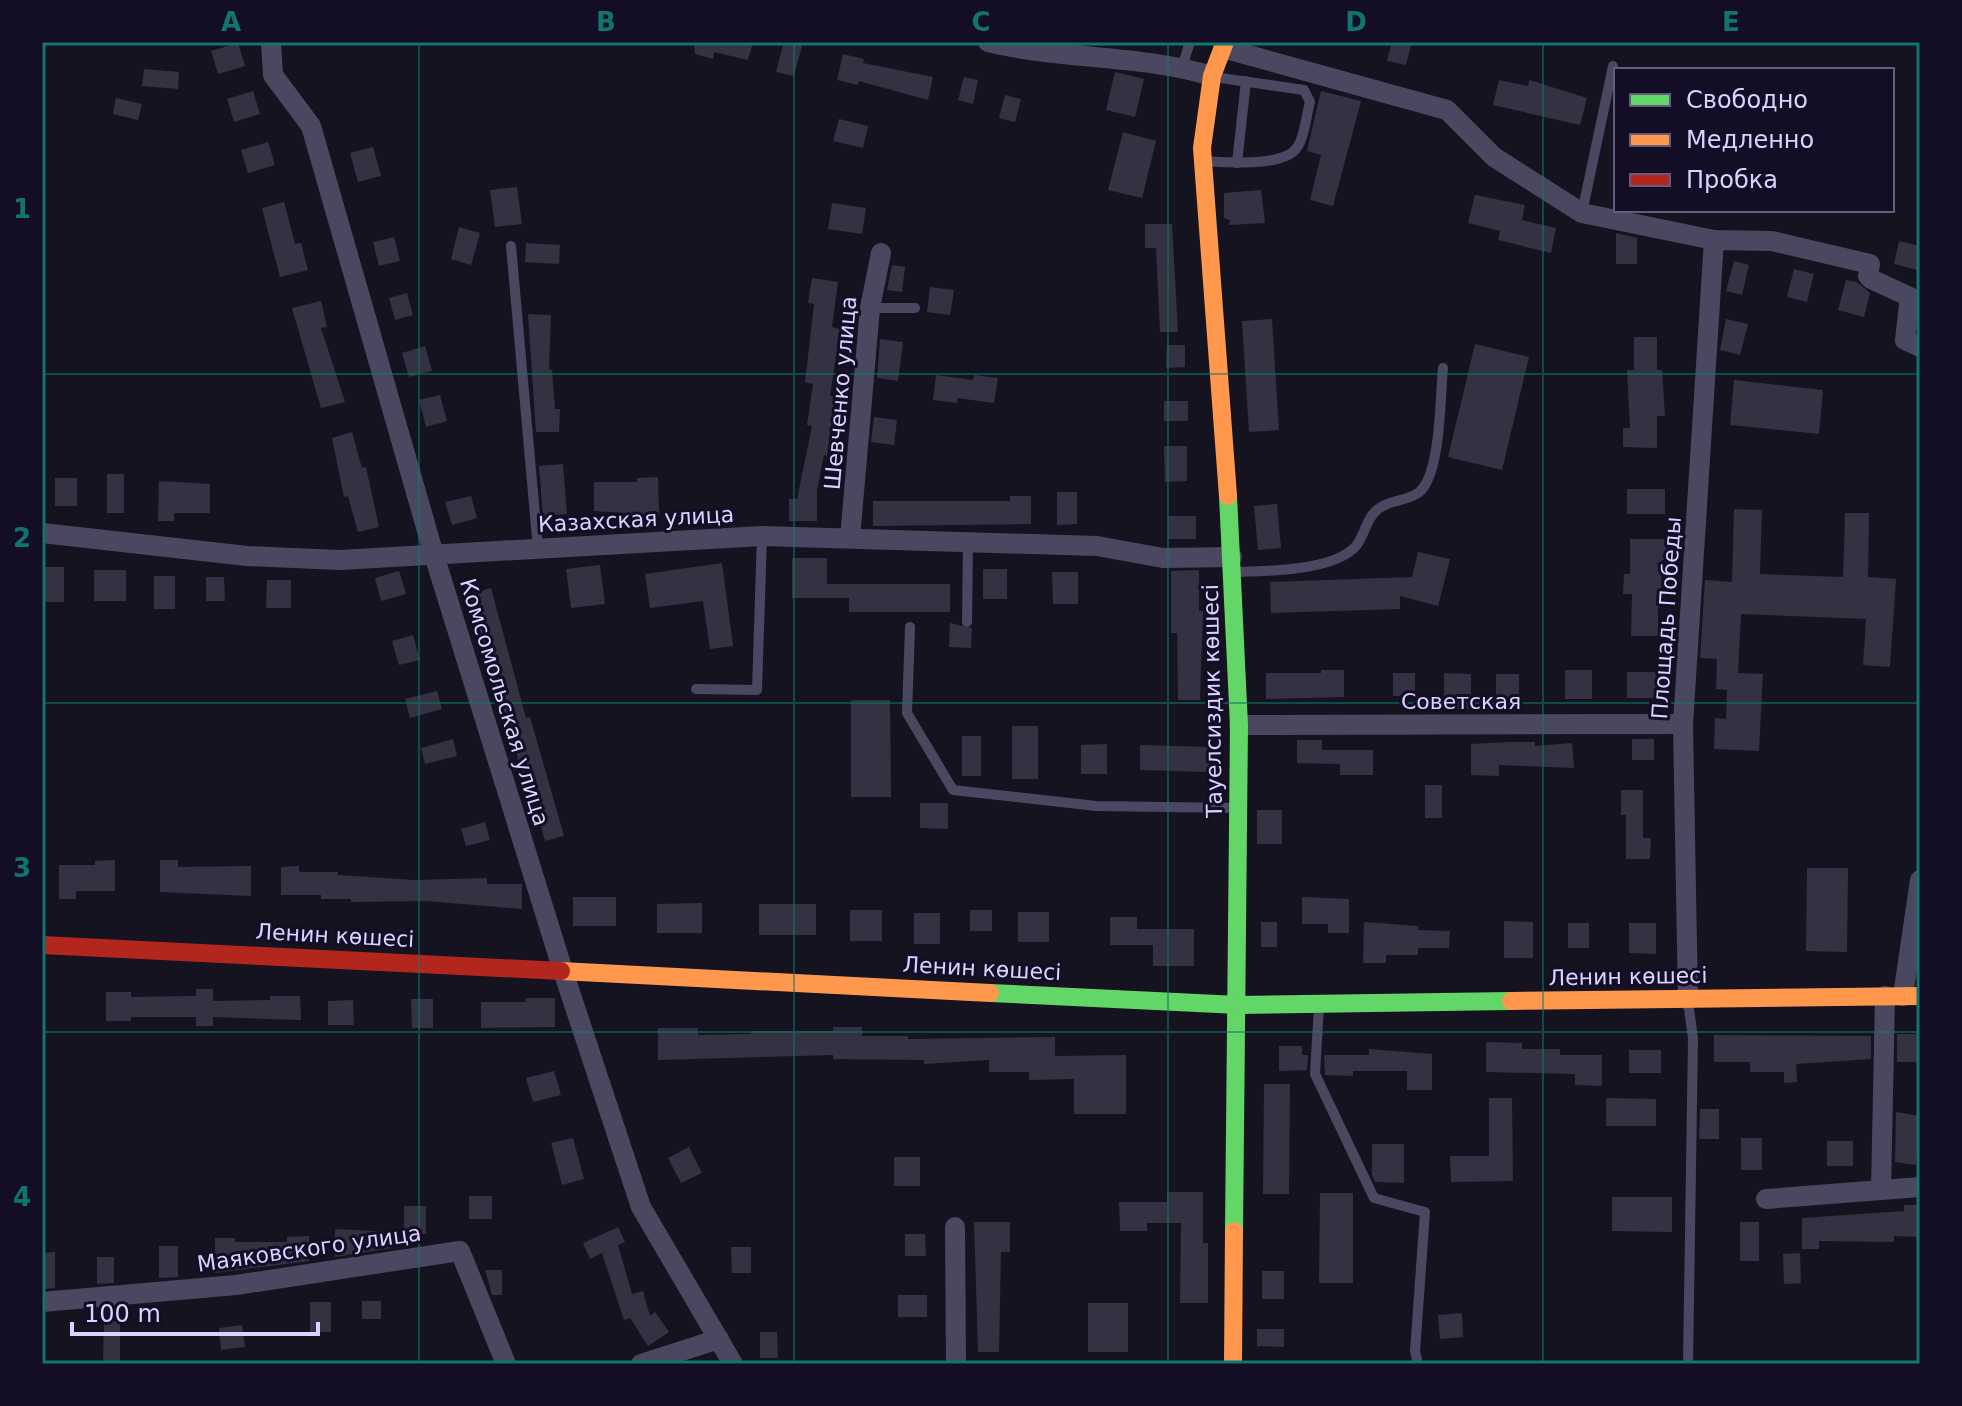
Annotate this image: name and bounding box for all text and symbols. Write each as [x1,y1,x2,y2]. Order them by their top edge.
text: A [221,7,241,37]
text: B [596,7,616,37]
text: C [971,7,991,37]
text: D [1345,7,1367,37]
text: E [1722,7,1740,37]
legend [1614,68,1894,212]
text: Свободно [1686,86,1808,114]
text: Медленно [1686,126,1814,154]
text: Пробка [1686,166,1778,194]
text: 1 [13,194,31,224]
street label: Шевченко улица [820,295,861,491]
street label: Казахская улица [537,502,735,537]
street label: Площадь Победы [1647,516,1686,720]
text: 2 [13,523,31,553]
street label: Комсомольская улица [455,575,554,829]
street label: Тауелсиздик көшесі [1198,584,1227,819]
street label: Советская [1401,689,1521,714]
text: 3 [13,853,31,883]
street label: Ленин көшесі [255,919,415,952]
street label: Ленин көшесі [902,952,1062,985]
street label: Ленин көшесі [1548,963,1708,990]
text: 4 [13,1182,31,1212]
street label: Маяковского улица [195,1220,423,1277]
scale bar [72,1286,318,1336]
text: 100 m [84,1300,161,1328]

